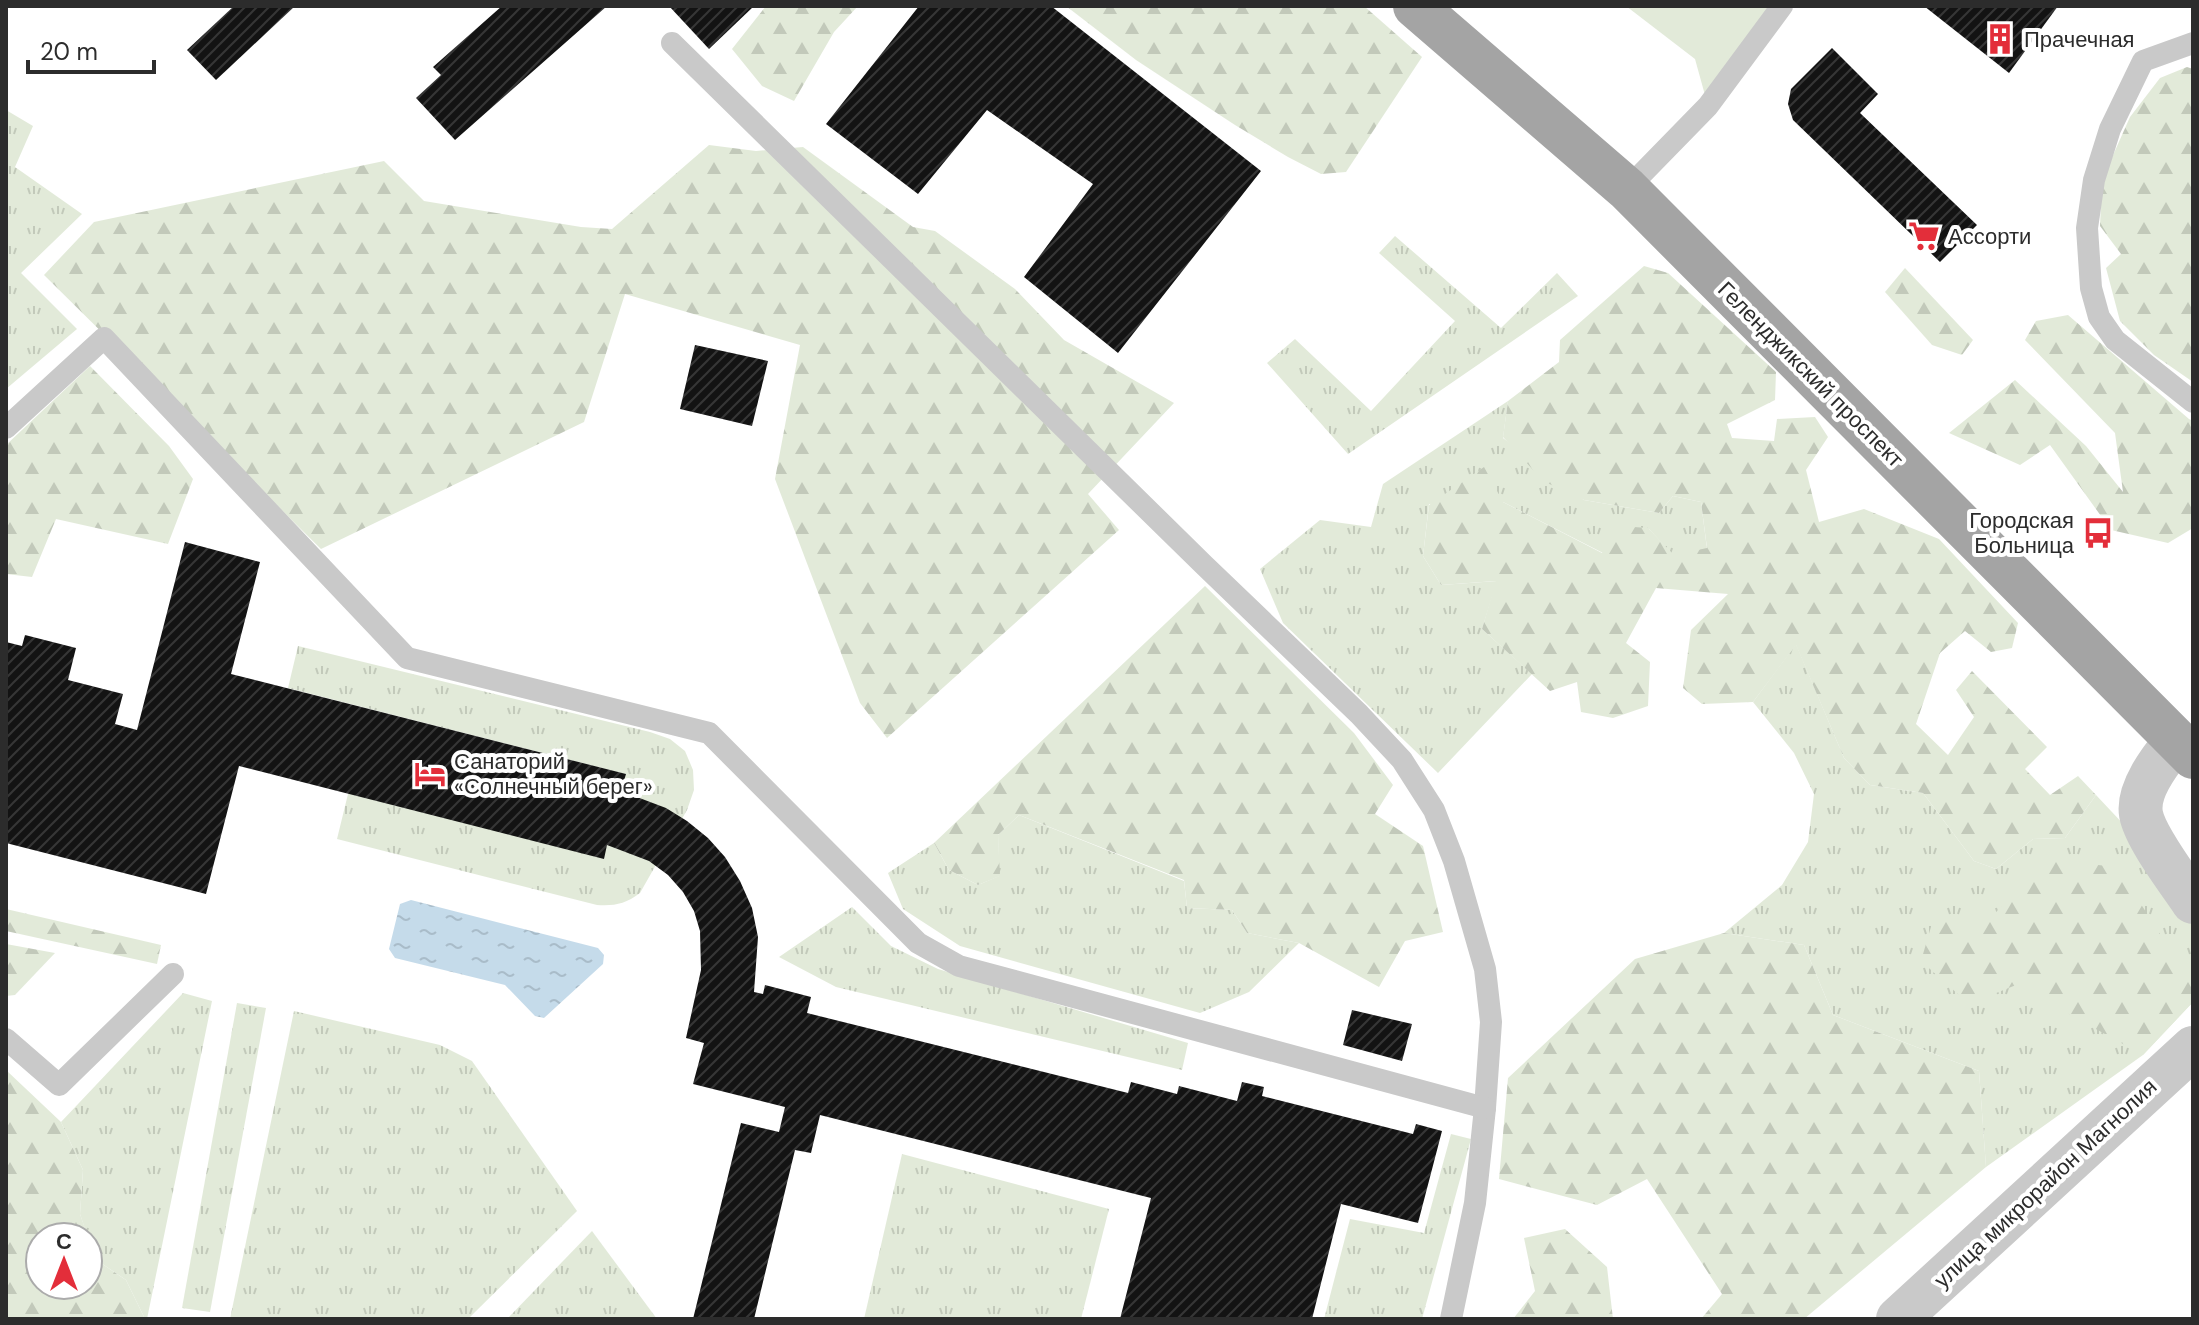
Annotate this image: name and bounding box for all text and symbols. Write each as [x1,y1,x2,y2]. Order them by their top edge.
building icon: Прачечная [1983,22,2017,56]
scale bar [28,24,154,74]
place label: Прачечная [2024,25,2135,54]
text: 20 m [40,36,98,67]
supermarket icon: Ассорти [1907,219,1941,253]
place label: Ассорти [1948,222,2031,251]
street label: Геленджикский проспект [1712,275,1910,473]
place label: Городская Больница [1969,506,2075,560]
bus stop icon: Городская Больница [2081,516,2115,550]
place label: Санаторий «Солнечный берег» [454,747,653,801]
hotel icon: Санаторий «Солнечный берег» [413,757,447,791]
street label: улица микрорайон Магнолия [1928,1072,2163,1294]
north arrow [24,1221,104,1301]
text: С [56,1227,72,1256]

